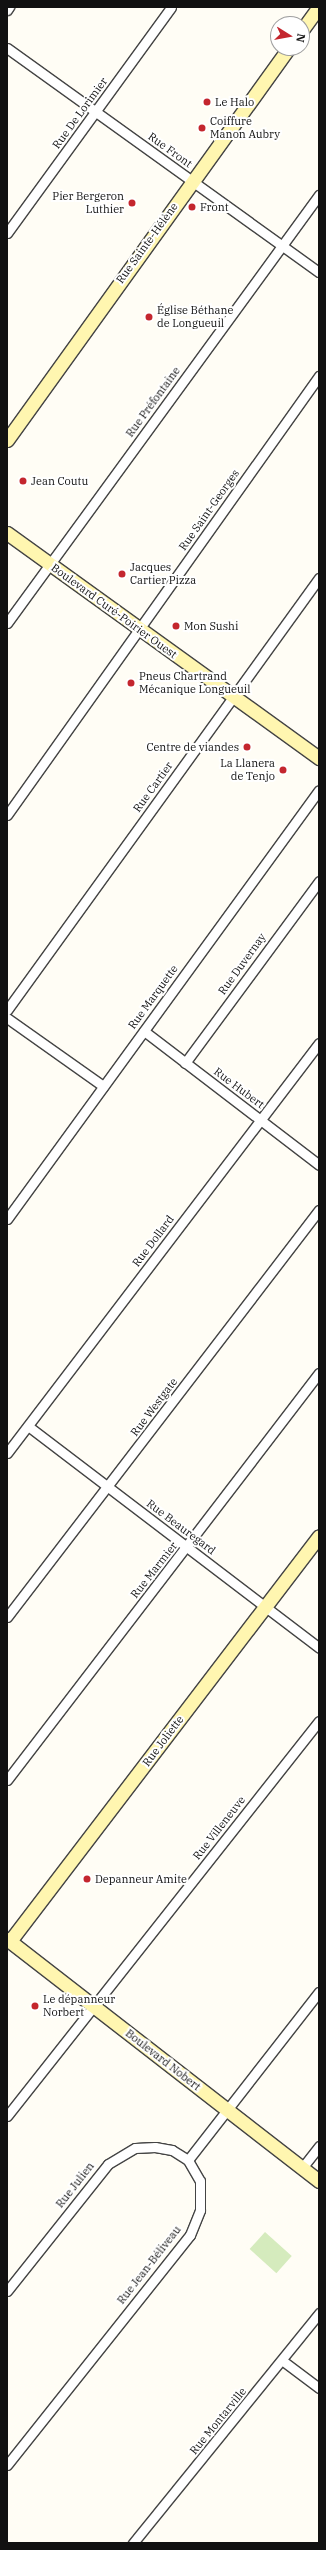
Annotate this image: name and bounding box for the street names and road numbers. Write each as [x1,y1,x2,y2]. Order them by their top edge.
street label: Rue De Lorimier [50,75,110,151]
street label: Rue Front [145,130,195,170]
street label: Rue Sainte-Hélène [113,200,181,286]
street label: Rue Préfontaine [123,364,183,440]
street label: Rue Saint-Georges [176,467,242,553]
street label: Boulevard Curé-Poirier Ouest [49,561,179,661]
street label: Rue Cartier [130,759,176,815]
street label: Rue Duvernay [215,931,269,997]
street label: Rue Marquette [125,962,181,1032]
street label: Rue Hubert [211,1065,267,1111]
street label: Rue Dollard [129,1213,177,1269]
street label: Rue Westgate [128,1375,180,1439]
street label: Rue Beauregard [144,1497,218,1557]
street label: Rue Marmier [128,1539,180,1601]
street label: Rue Joliette [140,1713,186,1769]
street label: Rue Villeneuve [190,1794,248,1862]
street label: Boulevard Nobert [123,2027,203,2093]
street label: Rue Julien [53,2160,97,2210]
street label: Rue Jean-Béliveau [114,2223,184,2307]
street label: Rue Montarville [187,2385,249,2457]

